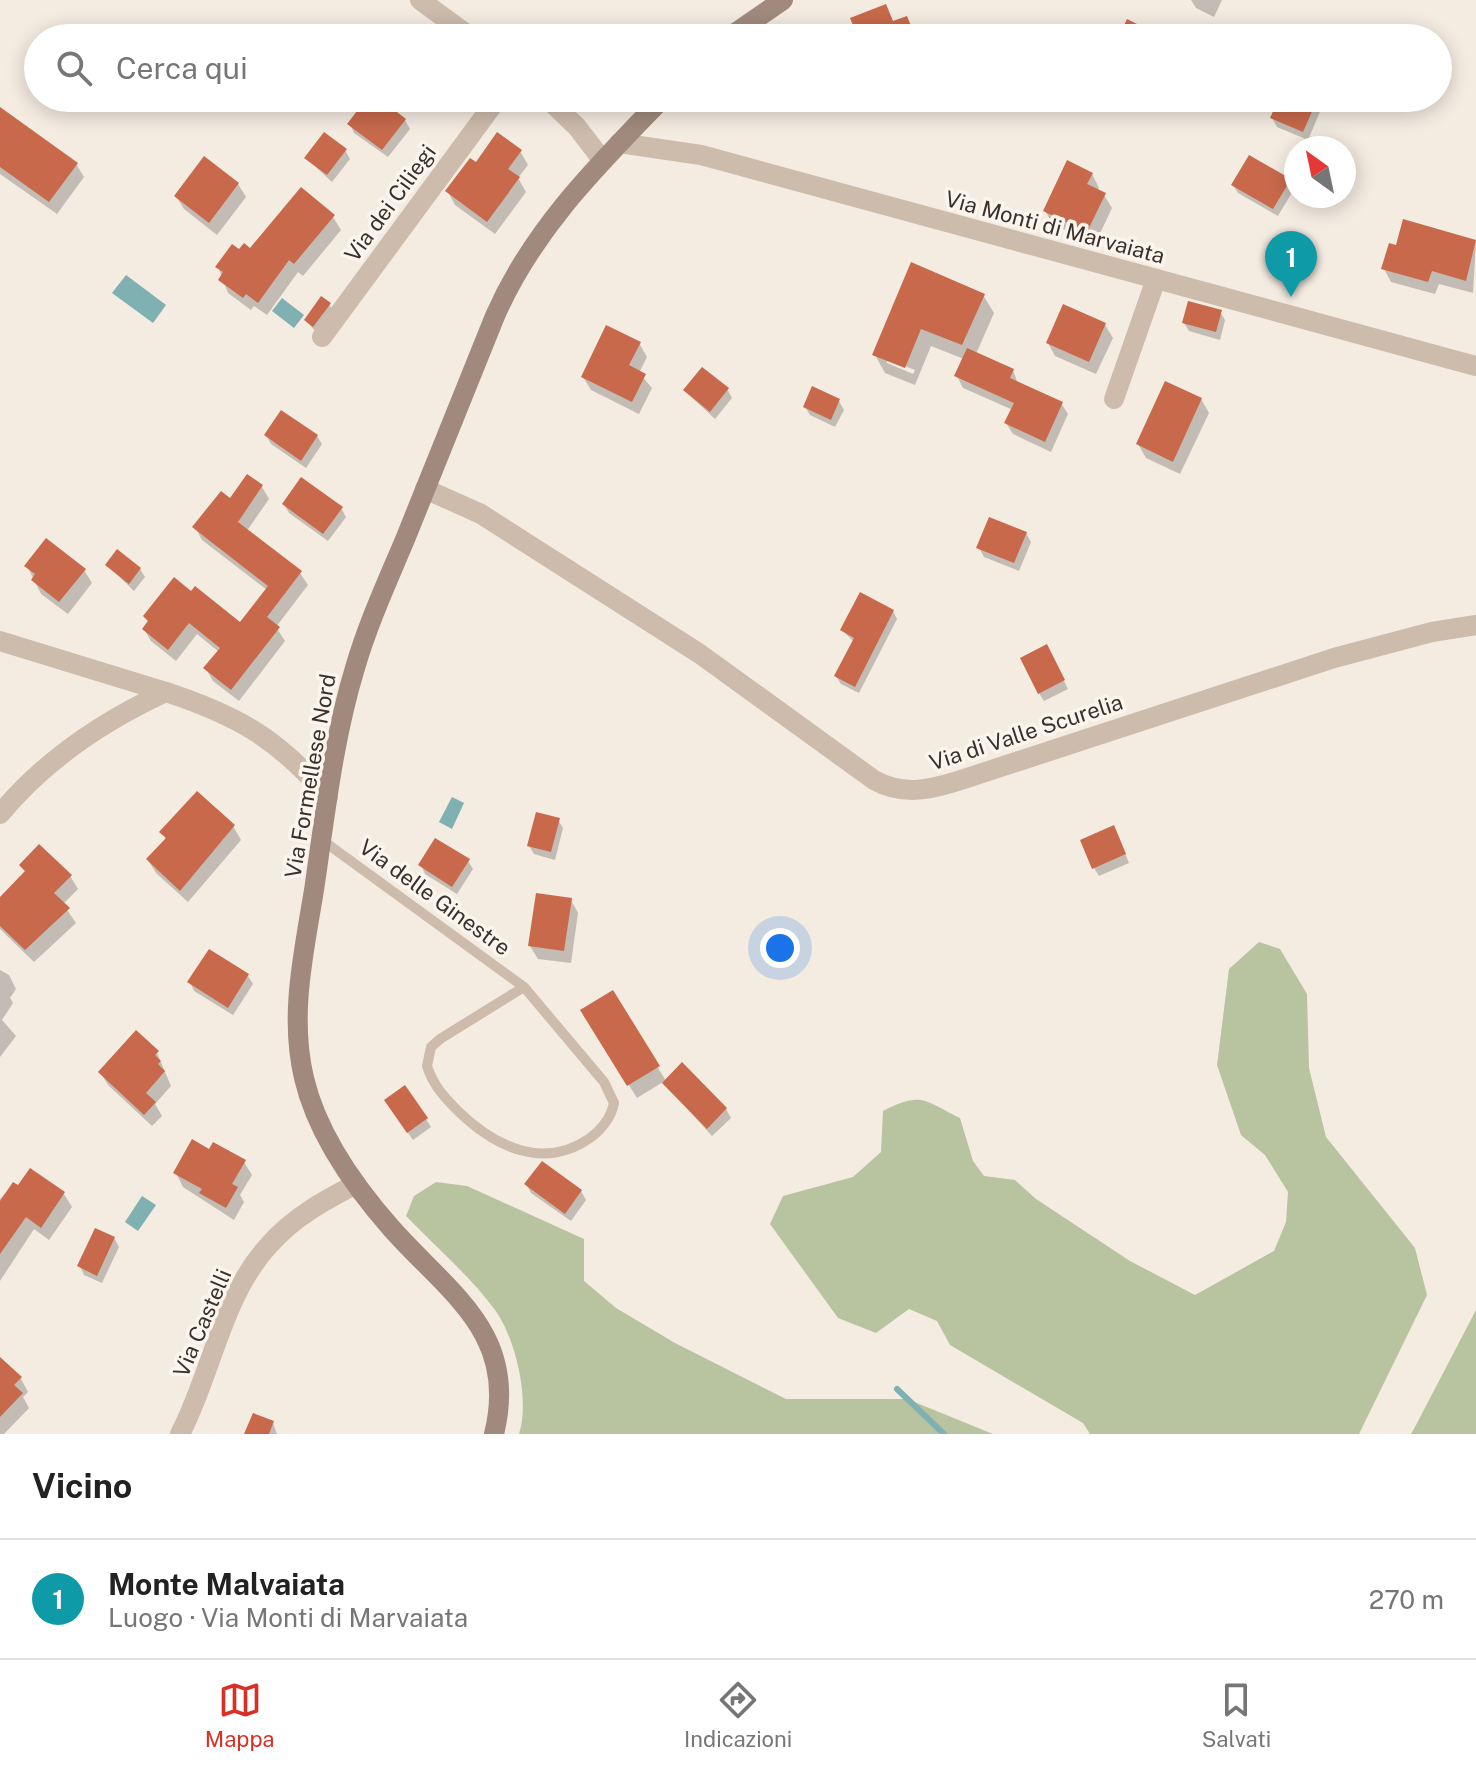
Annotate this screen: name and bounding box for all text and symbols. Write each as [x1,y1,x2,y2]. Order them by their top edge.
search box [24,24,1452,112]
icon: search [52,46,96,90]
text: Cerca qui [116,50,248,86]
north arrow [1284,136,1356,208]
street label: Via dei Ciliegi [339,139,441,267]
street label: Via Monti di Marvaiata [942,185,1168,269]
pin: 1 [1265,231,1317,297]
street label: Via Formellese Nord [279,672,341,880]
street label: Via di Valle Scurelia [926,688,1126,776]
street label: Via delle Ginestre [354,833,516,961]
your location [760,928,800,968]
street label: Via Castelli [168,1265,236,1381]
text: Vicino [32,1466,132,1506]
text: Monte Malvaiata [108,1566,345,1602]
text: 1 [52,1584,64,1615]
text: 270 m [1369,1584,1444,1615]
text: Luogo · Via Monti di Marvaiata [108,1602,468,1633]
tab: Mappa [205,1678,275,1752]
tab: Indicazioni [684,1678,792,1752]
tab: Salvati [1202,1678,1271,1752]

